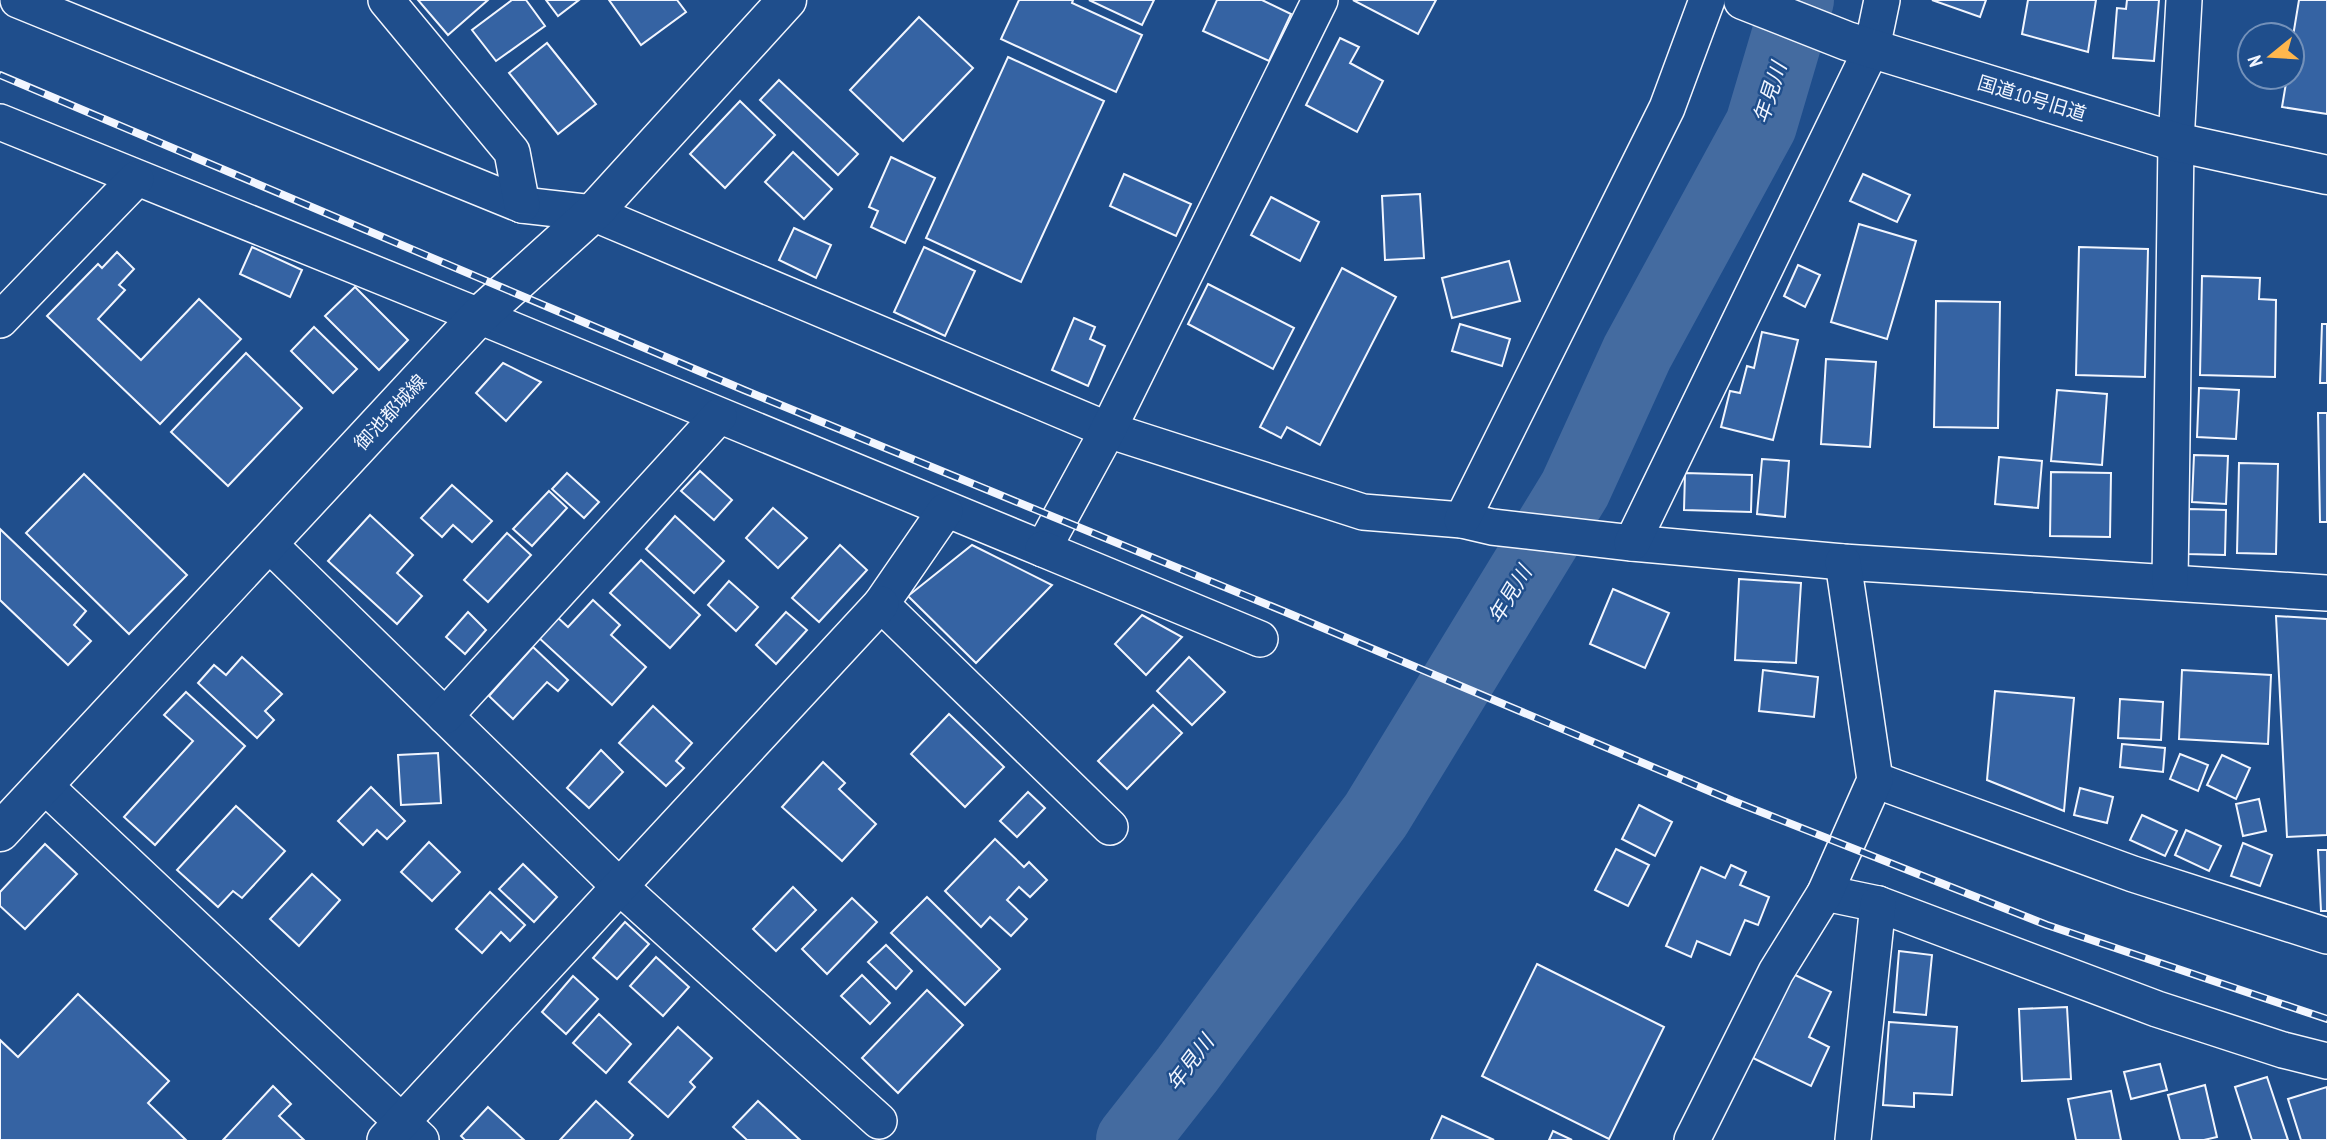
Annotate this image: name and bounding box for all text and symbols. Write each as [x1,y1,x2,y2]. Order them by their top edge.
north arrow [2236,21,2306,91]
text: N [2242,53,2268,70]
water label: 年見川 [1747,57,1793,127]
street label: 国道10号旧道 [1975,70,2089,126]
street label: 御池都城線 [349,369,431,455]
water label: 年見川 [1482,559,1538,629]
water label: 年見川 [1160,1028,1221,1096]

